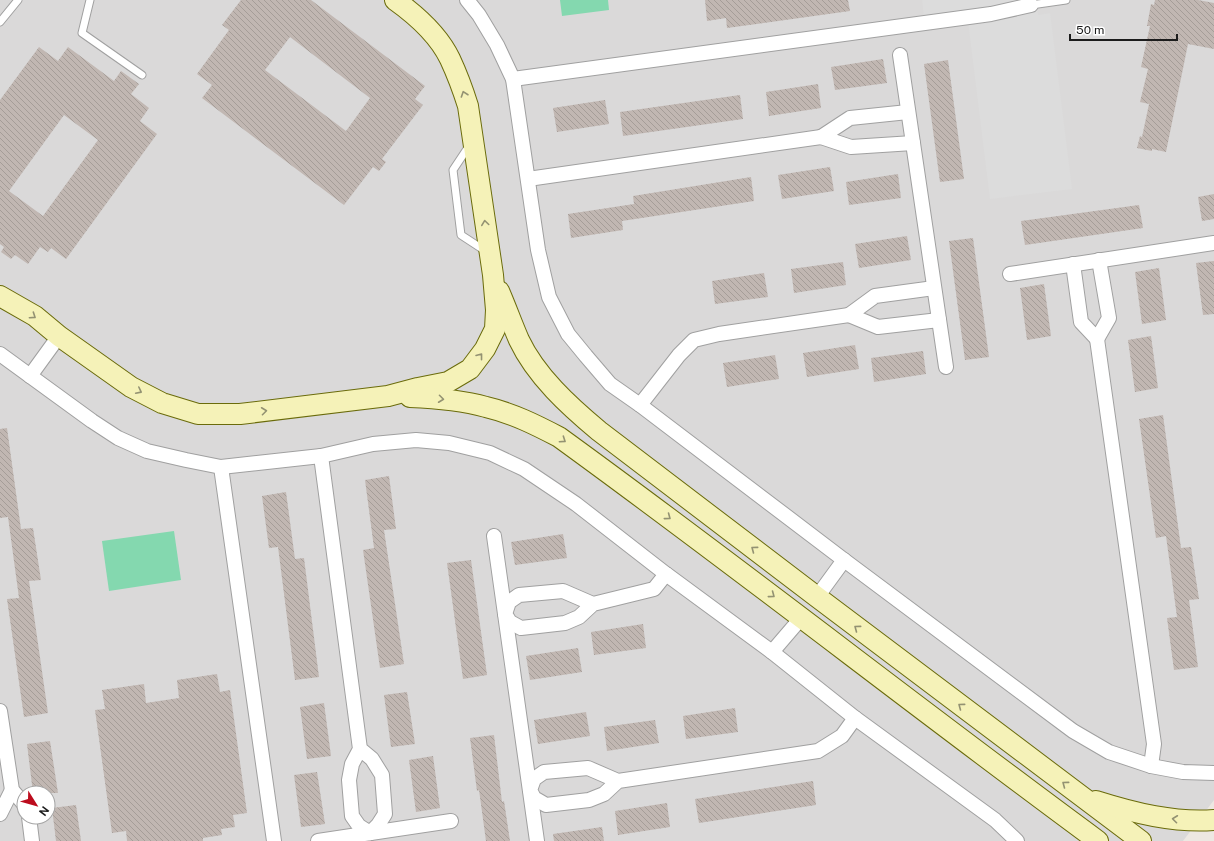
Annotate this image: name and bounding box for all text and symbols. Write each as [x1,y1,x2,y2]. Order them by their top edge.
scale bar [1070,16,1177,42]
text: 50 m [1076,23,1104,37]
one-way arrow [460,91,469,98]
one-way arrow [481,219,490,226]
one-way arrow [29,311,36,318]
one-way arrow [475,353,482,360]
one-way arrow [135,387,142,394]
one-way arrow [438,394,444,403]
one-way arrow [261,407,267,416]
one-way arrow [559,435,566,443]
one-way arrow [663,512,670,519]
one-way arrow [751,547,758,554]
one-way arrow [767,590,774,597]
one-way arrow [855,626,862,633]
one-way arrow [959,704,966,711]
one-way arrow [1063,782,1070,789]
north arrow [16,785,56,825]
text: N [37,804,51,818]
one-way arrow [1172,815,1178,824]

